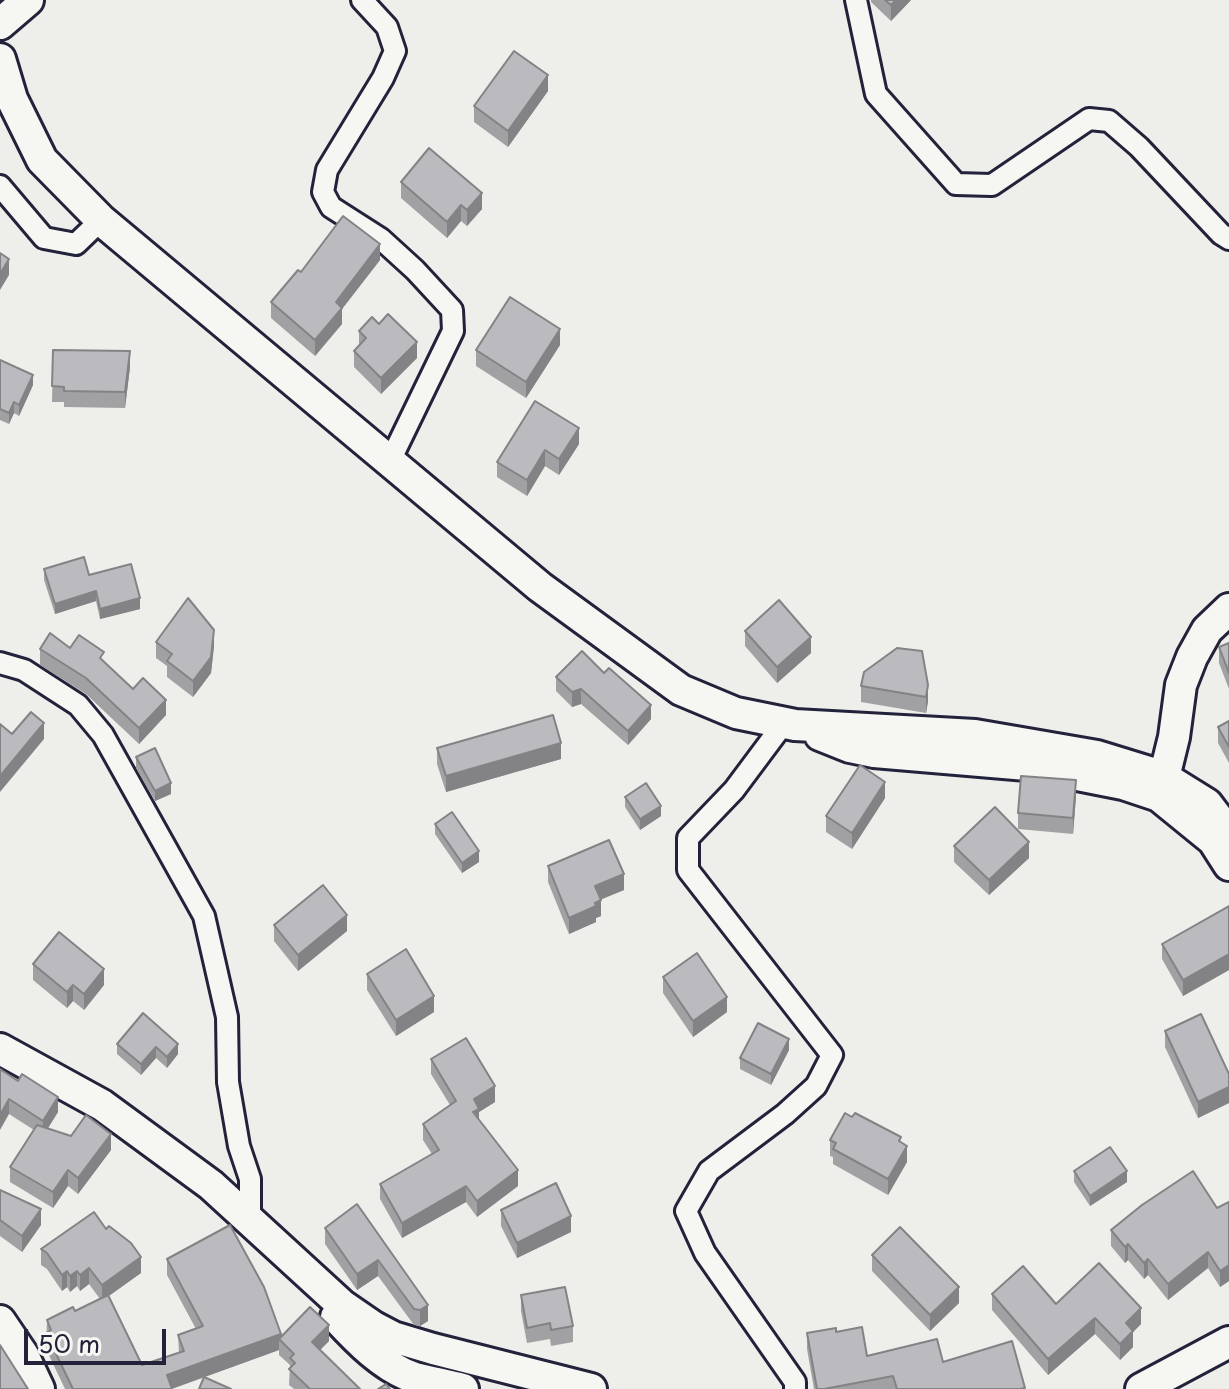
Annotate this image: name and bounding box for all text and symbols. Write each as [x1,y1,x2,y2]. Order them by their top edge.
scale bar [28,1313,170,1363]
text: 50 m [38,1325,100,1361]

